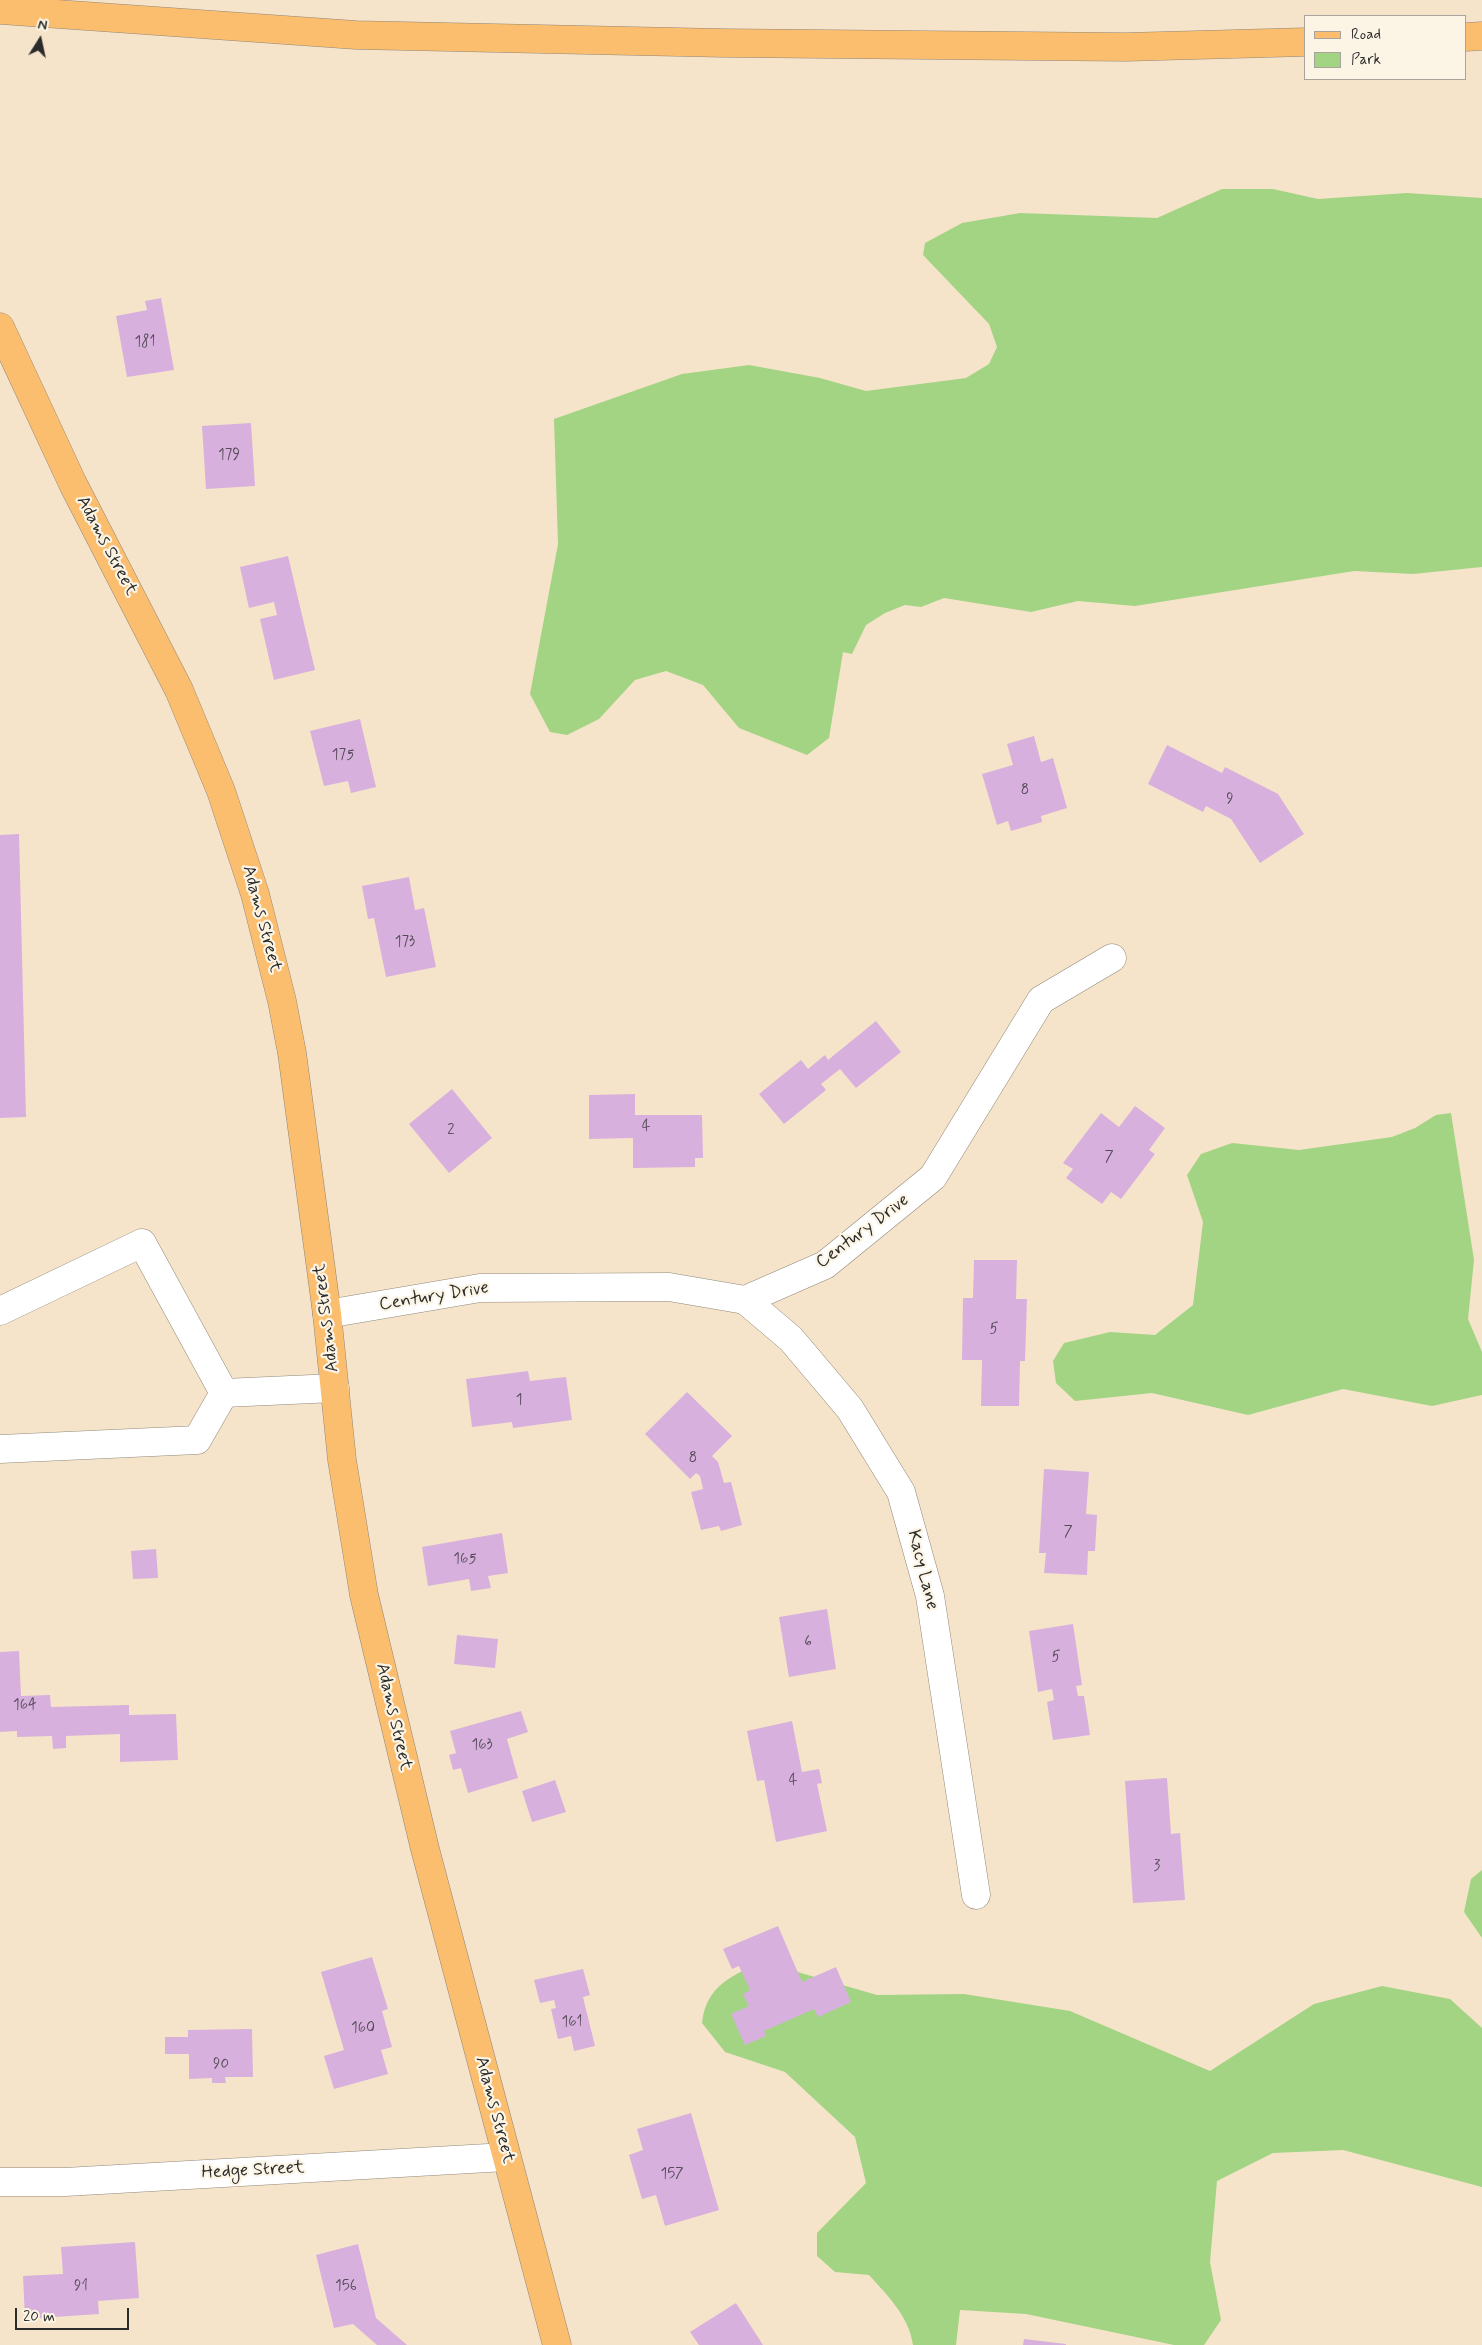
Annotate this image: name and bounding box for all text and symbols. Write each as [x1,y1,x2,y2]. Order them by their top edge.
north arrow [15,15,65,65]
legend [1304,15,1467,80]
text: N [36,16,49,35]
text: Road [1351,25,1381,45]
text: Park [1351,50,1381,70]
house number: 181 [135,334,155,352]
house number: 179 [218,447,240,465]
street label: Adams Street [71,493,141,599]
house number: 175 [332,747,354,765]
house number: 8 [1021,782,1029,800]
house number: 9 [1226,791,1234,809]
street label: Adams Street [236,863,286,975]
house number: 173 [395,934,415,952]
house number: 4 [642,1118,650,1136]
house number: 2 [447,1122,455,1140]
house number: 7 [1104,1149,1114,1167]
street label: Century Drive [812,1190,914,1274]
street label: Adams Street [310,1262,344,1374]
street label: Century Drive [378,1278,490,1316]
house number: 5 [990,1321,998,1339]
house number: 1 [516,1392,522,1410]
house number: 8 [689,1450,697,1468]
house number: 7 [1063,1524,1073,1542]
street label: Kacy Lane [902,1528,942,1612]
house number: 165 [453,1551,477,1569]
house number: 6 [804,1634,812,1652]
house number: 5 [1052,1649,1060,1667]
street label: Adams Street [370,1661,416,1773]
house number: 164 [13,1697,37,1715]
house number: 163 [471,1737,493,1755]
house number: 4 [789,1772,797,1790]
house number: 3 [1154,1858,1160,1876]
house number: 161 [562,2014,582,2032]
house number: 160 [351,2020,375,2038]
street label: Adams Street [469,2054,519,2166]
house number: 90 [213,2056,229,2074]
street label: Hedge Street [201,2158,305,2184]
house number: 157 [660,2166,684,2184]
house number: 91 [74,2278,88,2296]
house number: 156 [335,2278,357,2296]
scale bar [18,2298,131,2330]
text: 20 m [23,2307,55,2327]

